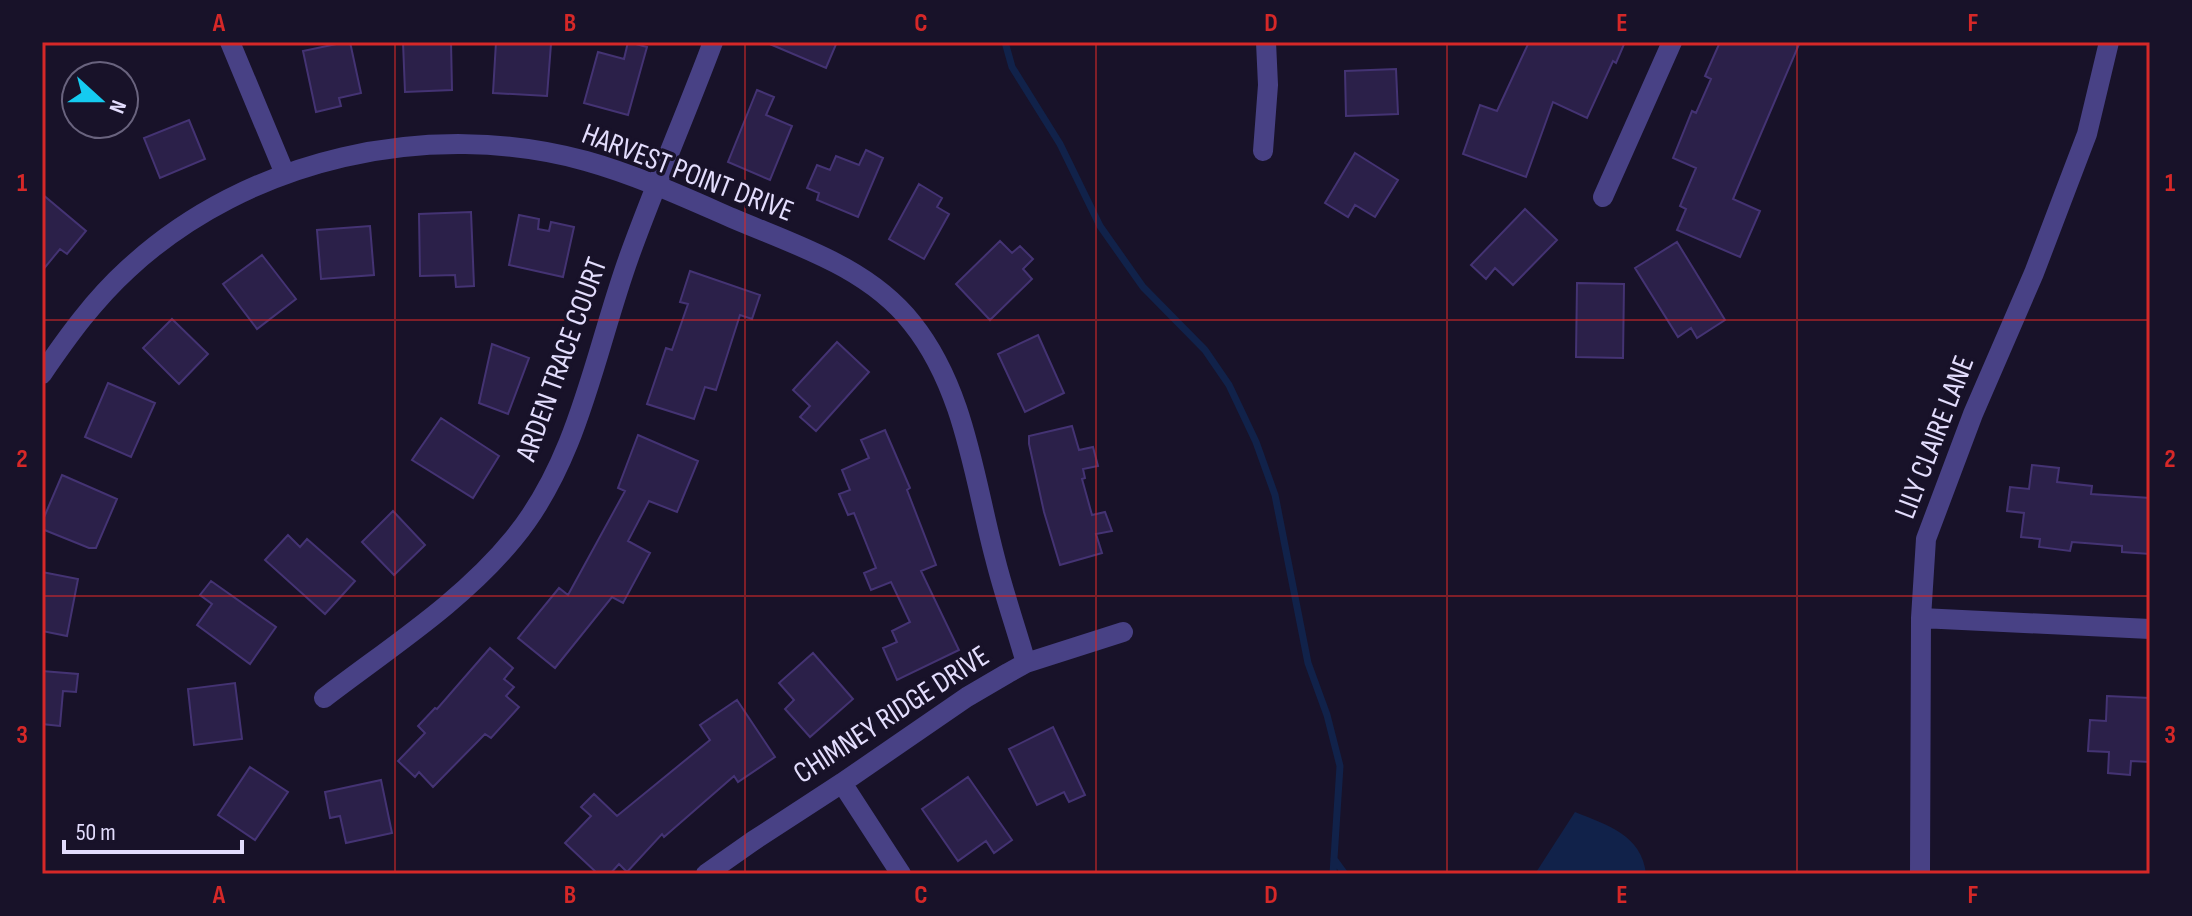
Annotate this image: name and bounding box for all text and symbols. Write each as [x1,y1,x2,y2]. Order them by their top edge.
text: A [212,8,226,39]
text: B [564,8,576,39]
text: C [914,8,928,39]
text: D [1264,8,1278,39]
text: E [1616,8,1628,39]
text: F [1968,8,1979,39]
north arrow [60,60,140,140]
text: N [103,96,132,117]
street label: HARVEST POINT DRIVE [577,116,798,230]
text: 1 [17,168,27,199]
text: 1 [2165,168,2175,199]
street label: ARDEN TRACE COURT [508,253,615,467]
street label: LILY CLAIRE LANE [1887,351,1982,524]
text: 2 [16,444,28,475]
text: 2 [2164,444,2176,475]
street label: CHIMNEY RIDGE DRIVE [787,638,996,791]
text: 3 [16,720,28,751]
text: 3 [2164,720,2176,751]
scale bar [64,804,242,854]
text: 50 m [76,818,116,847]
text: A [212,880,226,911]
text: B [564,880,576,911]
text: C [914,880,928,911]
text: D [1264,880,1278,911]
text: E [1616,880,1628,911]
text: F [1968,880,1979,911]

